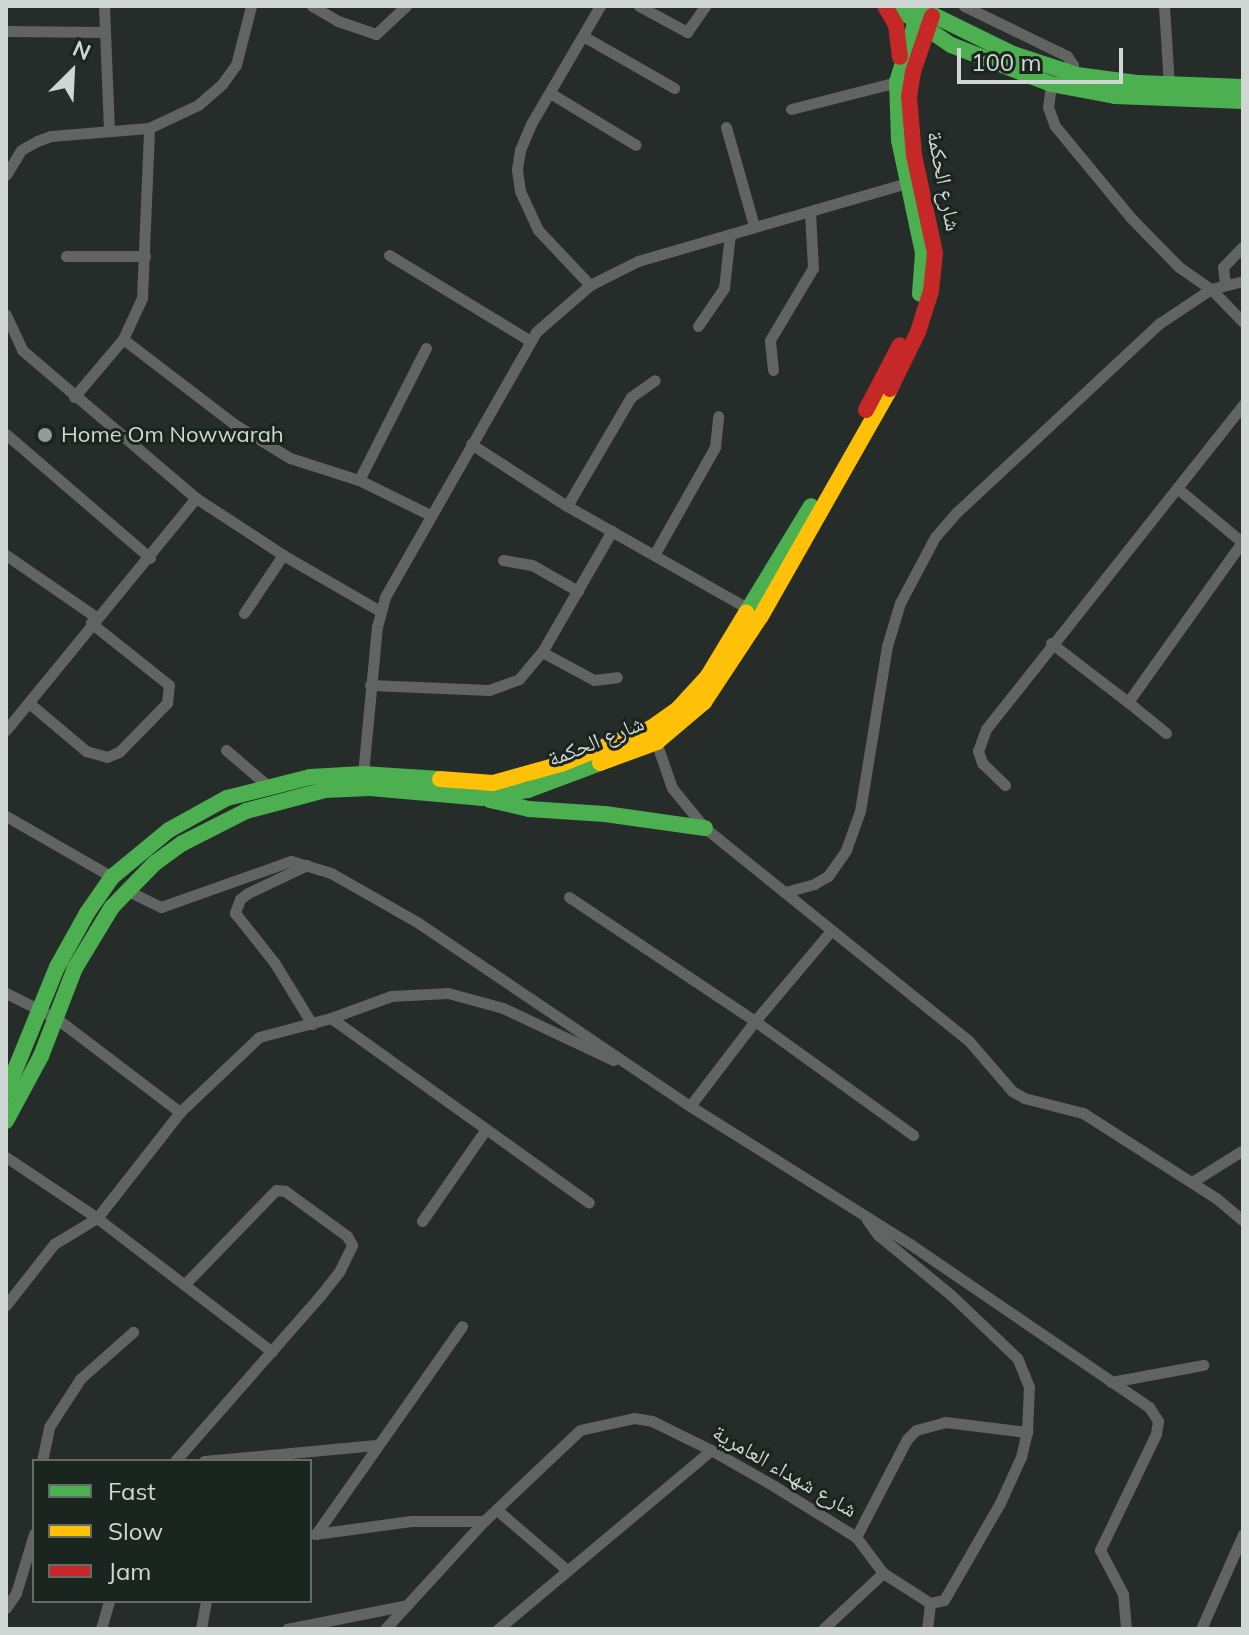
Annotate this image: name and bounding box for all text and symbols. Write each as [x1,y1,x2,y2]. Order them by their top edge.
north arrow [32,32,112,112]
scale bar [961,32,1127,82]
text: N [68,34,95,66]
text: 100 m [971,47,1042,77]
street label: شارع الحكمة [921,129,967,233]
place label: Home Om Nowwarah [61,422,284,448]
marker: Home Om Nowwarah [36,426,54,444]
street label: شارع الحكمة [544,710,648,772]
street label: شارع شهداء العامرية [708,1419,862,1523]
legend [32,1459,312,1603]
text: Fast [108,1476,156,1506]
text: Slow [108,1516,163,1546]
text: Jam [108,1556,151,1586]

